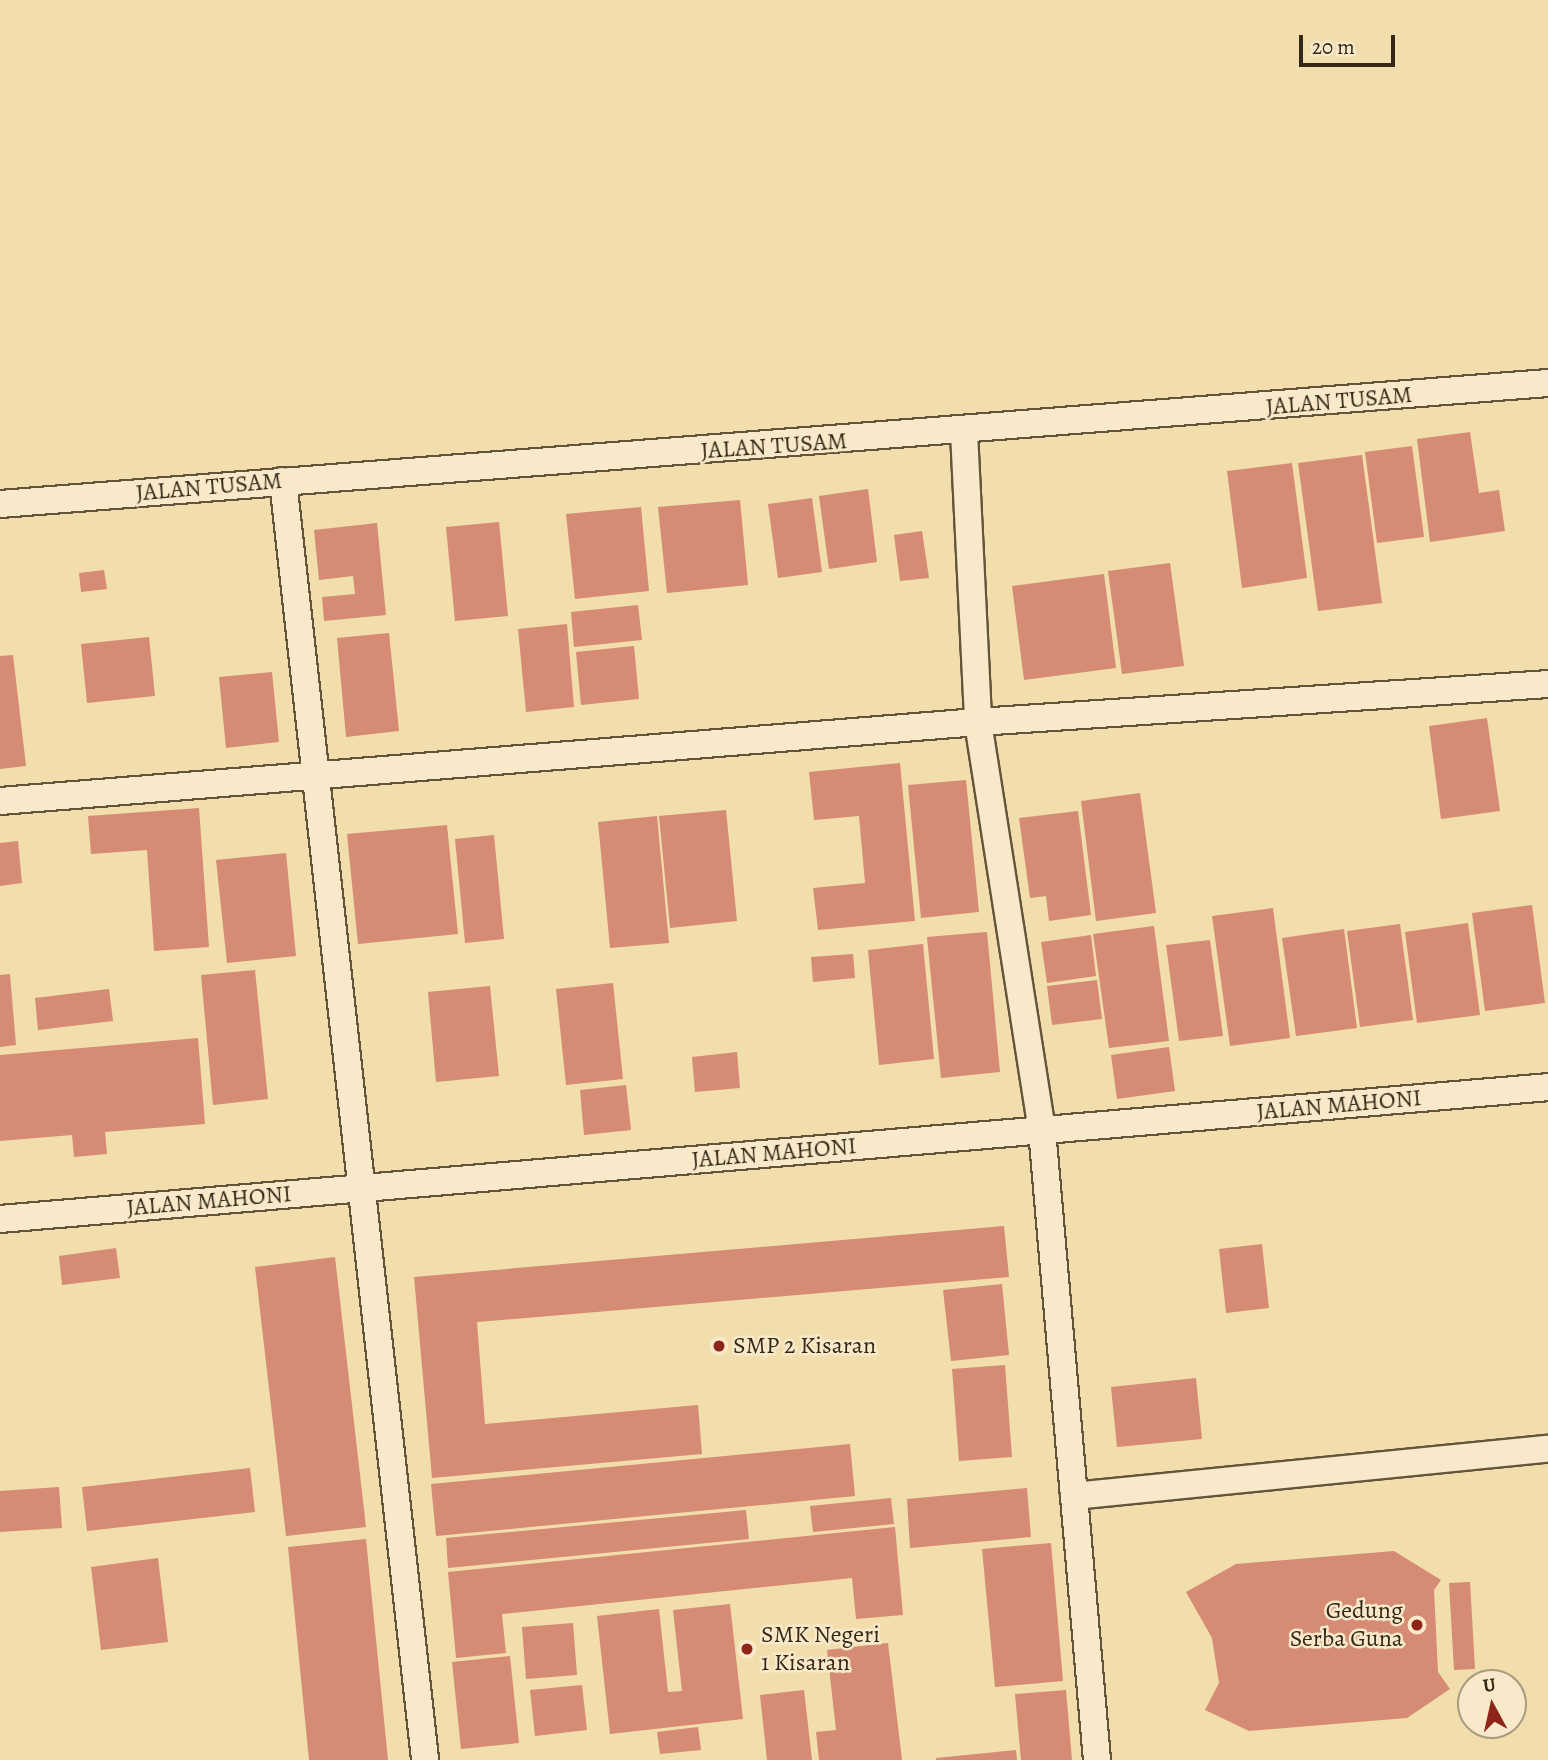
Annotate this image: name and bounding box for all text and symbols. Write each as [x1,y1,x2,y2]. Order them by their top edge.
scale bar [1303,21,1399,65]
text: 20 m [1312,33,1355,61]
street label: JALAN TUSAM [1265,380,1413,422]
street label: JALAN TUSAM [700,427,848,465]
street label: JALAN TUSAM [135,466,283,508]
street label: JALAN MAHONI [1255,1083,1423,1127]
street label: JALAN MAHONI [690,1131,858,1175]
street label: JALAN MAHONI [125,1179,293,1223]
place label: SMP 2 Kisaran [733,1332,876,1360]
marker: SMP 2 Kisaran [711,1338,727,1354]
place label: Gedung Serba Guna [1290,1597,1403,1653]
marker: Gedung Serba Guna [1409,1617,1425,1633]
place label: SMK Negeri 1 Kisaran [761,1621,880,1677]
marker: SMK Negeri 1 Kisaran [739,1641,755,1657]
north arrow [1457,1669,1527,1739]
text: U [1481,1671,1497,1699]

